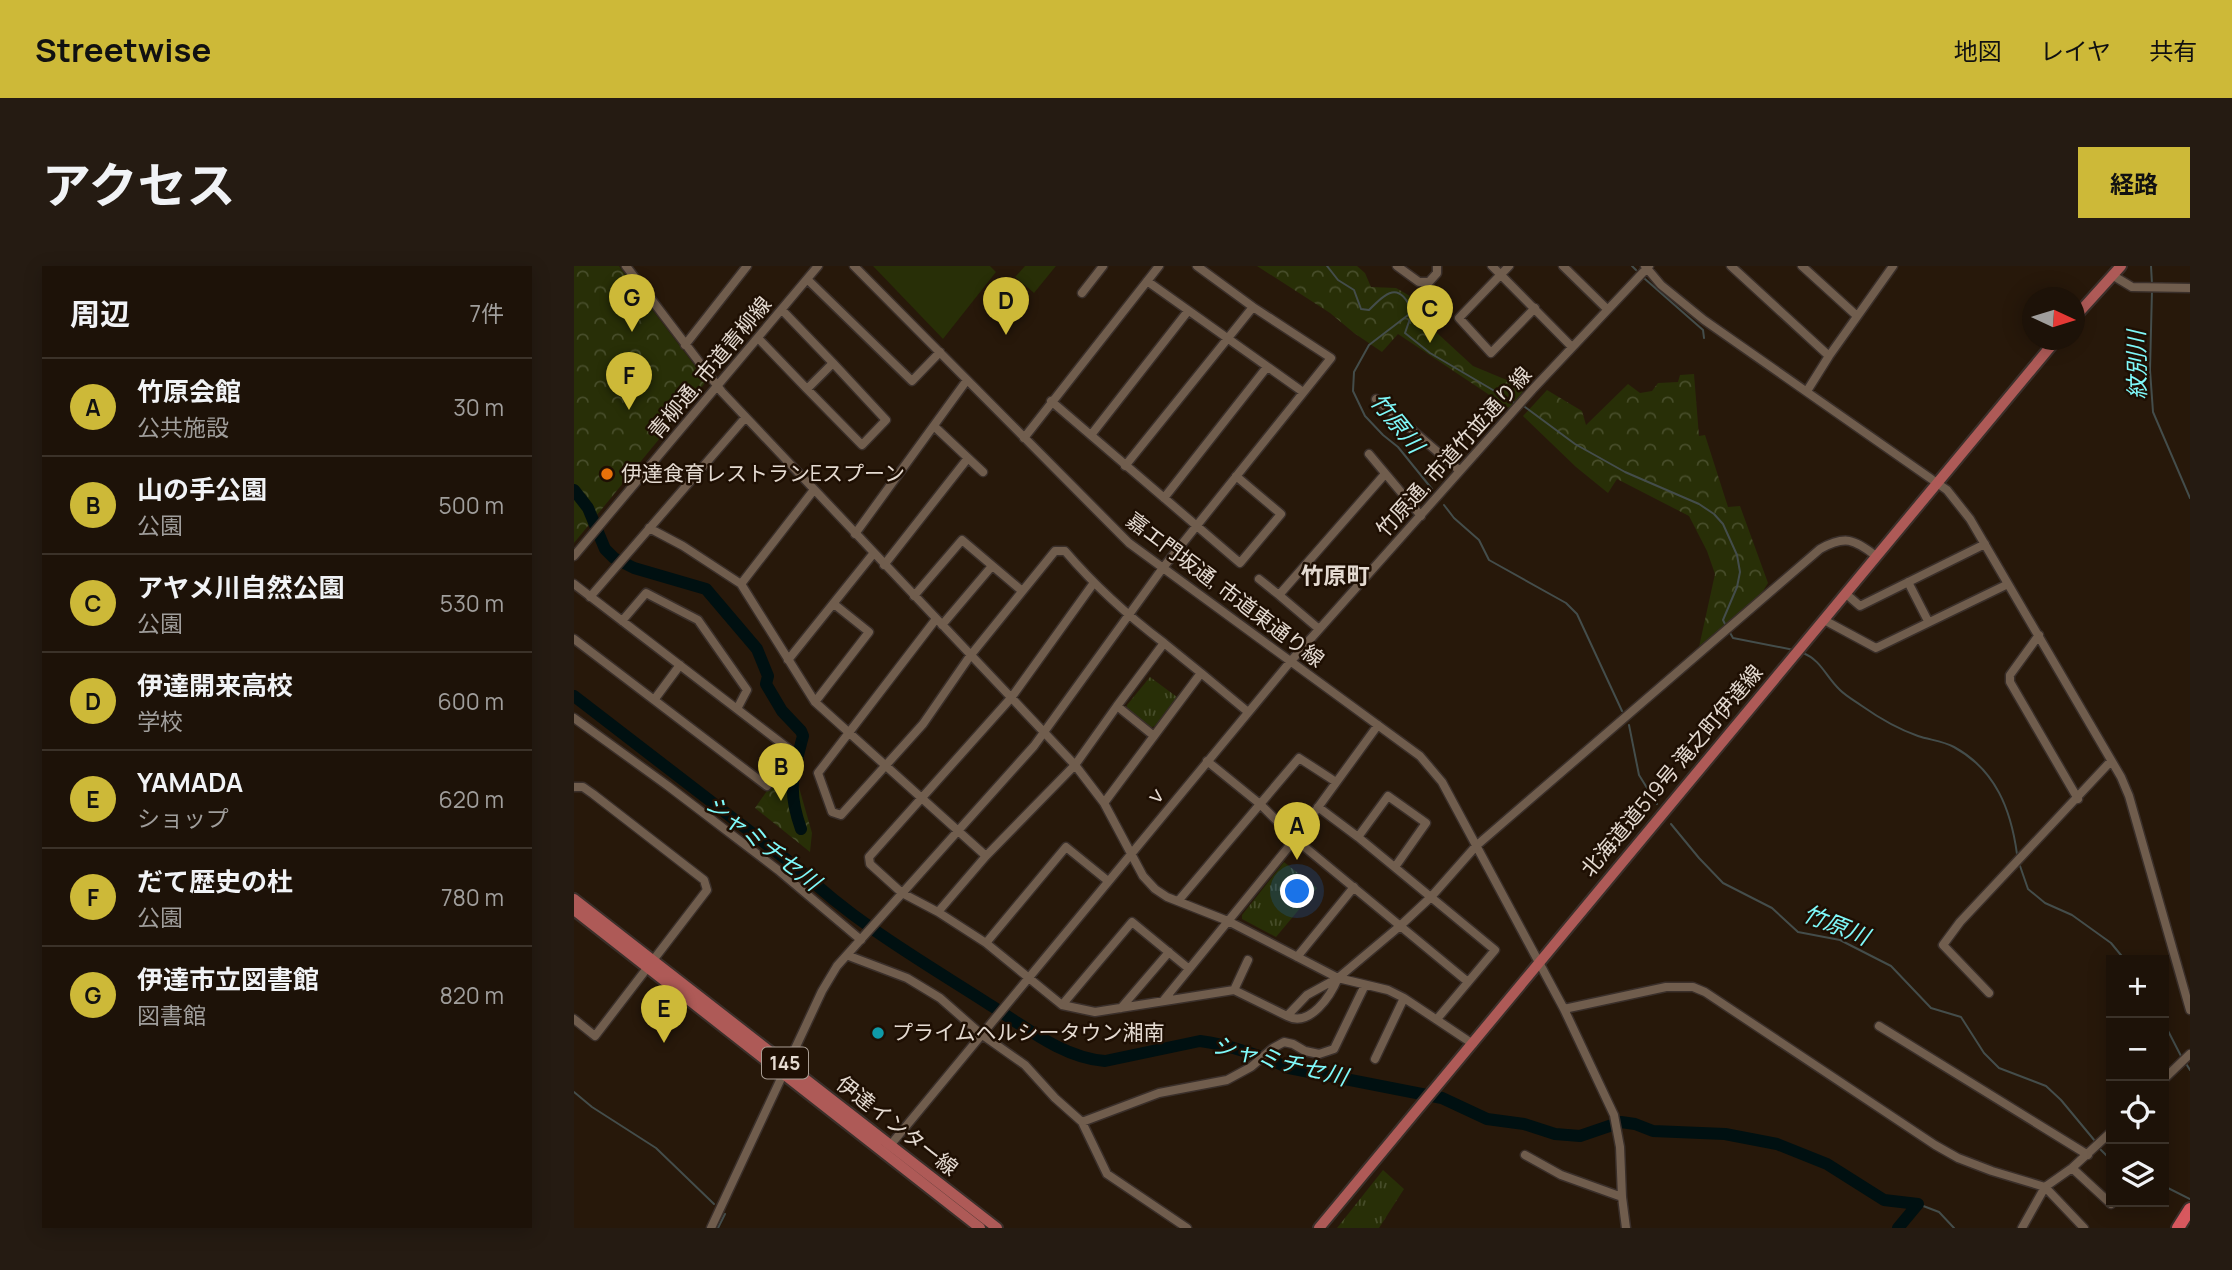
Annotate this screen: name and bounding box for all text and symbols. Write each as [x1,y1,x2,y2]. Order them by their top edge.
text: Streetwise [35,27,211,72]
text: 地図 [1954,34,2002,67]
text: レイヤ [2040,34,2111,67]
text: 共有 [2149,34,2197,67]
button: 経路 [2078,147,2190,218]
text: アクセス [42,151,236,218]
pin: G [609,274,655,332]
pin: D [983,277,1029,335]
pin: C [1407,285,1453,343]
north arrow [2022,287,2085,350]
street label: 青柳通, 市道青柳線 [641,290,777,444]
text: 周辺 [70,293,130,334]
text: 7件 [469,297,504,329]
water label: 紋別川 [2119,327,2153,400]
pin: F [606,352,652,410]
street label: 竹原通, 市道竹並通り線 [1369,360,1537,542]
text: 竹原会館 [137,373,241,409]
water label: 竹原川 [1364,385,1434,462]
text: A [85,391,101,423]
text: 30 m [453,391,504,423]
text: 公共施設 [137,411,229,443]
place label: 伊達食育レストランEスプーン [621,459,905,487]
marker: 伊達食育レストランEスプーン [599,466,615,482]
text: 山の手公園 [137,471,267,507]
text: B [86,489,100,521]
text: 500 m [439,489,504,521]
street label: 嘉エ門坂通, 市道東通り線 [1121,506,1330,673]
text: 公園 [137,509,183,541]
district label: 竹原町 [1301,559,1370,591]
text: アヤメ川自然公園 [137,569,344,605]
text: C [85,587,102,619]
text: 530 m [440,587,504,619]
text: 公園 [137,607,183,639]
street label: 北海道道519号 滝之町伊達線 [1574,658,1768,882]
text: 伊達開来高校 [137,667,293,703]
text: D [85,685,101,717]
text: 600 m [438,685,504,717]
text: 学校 [137,705,183,737]
pin: B [758,743,804,801]
text: YAMADA [137,764,243,800]
street label: ｖ [1138,778,1173,812]
text: E [86,783,100,815]
text: 620 m [438,783,504,815]
water label: シャミチセ川 [699,787,830,899]
text: ショップ [137,802,229,834]
pin: A [1274,802,1320,860]
text: だて歴史の杜 [137,863,293,899]
your location [1280,874,1314,908]
text: F [87,881,99,913]
text: 780 m [441,881,504,913]
water label: 竹原川 [1798,896,1877,953]
text: 公園 [137,901,183,933]
map controls [2106,955,2169,1207]
button: + [2106,955,2169,1018]
text: 伊達市立図書館 [137,961,319,997]
text: G [85,979,101,1011]
text: 820 m [439,979,504,1011]
pin: E [641,985,687,1043]
text: 図書館 [137,999,206,1031]
place label: プライムヘルシータウン湘南 [892,1018,1165,1046]
button: − [2106,1018,2169,1081]
marker: プライムヘルシータウン湘南 [870,1025,886,1041]
water label: シャミチセ川 [1209,1028,1354,1093]
road number: 145 [762,1048,808,1078]
street label: 伊達インター線 [831,1069,964,1181]
button: locate [2106,1081,2169,1144]
button: layers [2106,1144,2169,1207]

